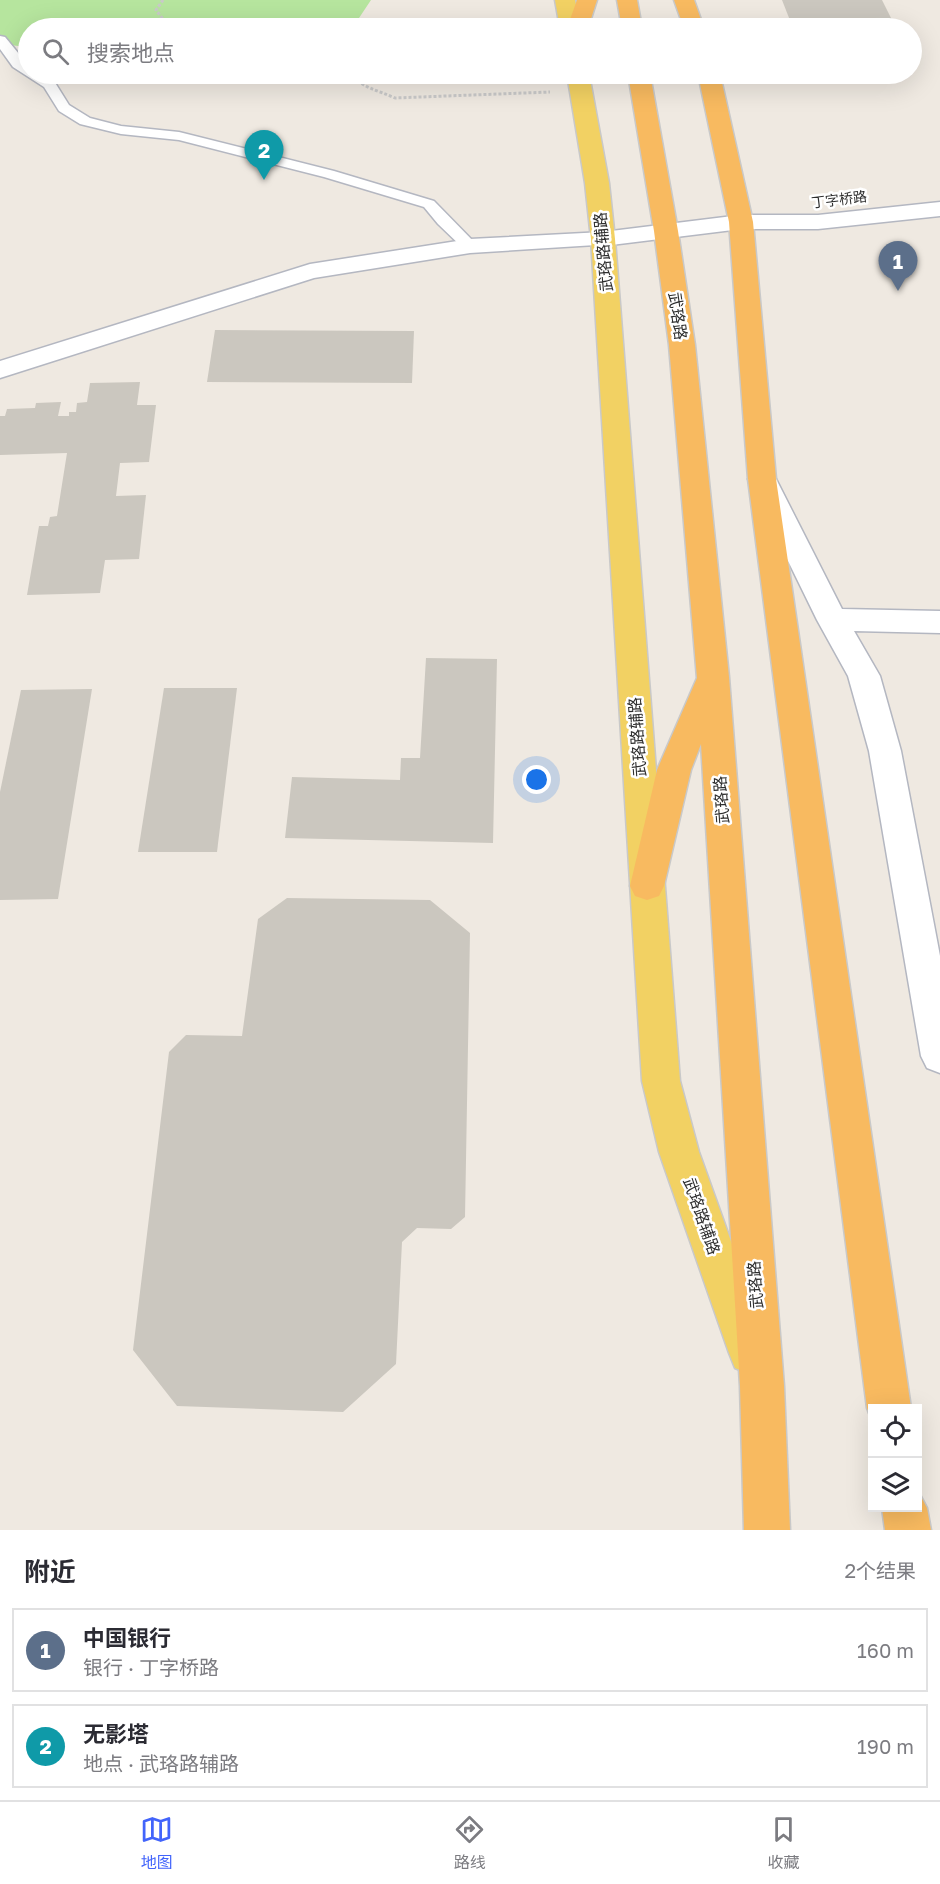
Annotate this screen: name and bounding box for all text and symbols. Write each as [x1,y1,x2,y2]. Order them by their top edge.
search box [18,18,922,84]
icon: search [39,35,72,68]
text: 搜索地点 [87,39,175,66]
pin: 2 [244,130,284,180]
street label: 丁字桥路 [810,187,868,211]
street label: 武珞路辅路 [590,211,616,293]
pin: 1 [878,242,918,291]
street label: 武珞路 [665,291,691,341]
street label: 武珞路辅路 [624,696,650,778]
your location [522,765,551,794]
street label: 武珞路 [709,775,733,825]
street label: 武珞路辅路 [680,1175,724,1257]
street label: 武珞路 [743,1260,767,1310]
map controls [868,1404,922,1512]
button: locate [868,1404,922,1458]
button: layers [868,1458,922,1512]
text: 附近 [24,1556,76,1587]
text: 2个结果 [844,1558,916,1582]
text: 中国银行 [83,1624,171,1651]
text: 1 [40,1638,51,1662]
text: 160 m [857,1638,914,1662]
text: 银行 · 丁字桥路 [83,1655,219,1679]
text: 无影塔 [83,1720,149,1747]
text: 2 [39,1734,52,1758]
text: 190 m [857,1734,914,1758]
text: 地点 · 武珞路辅路 [83,1751,239,1775]
tab: 地图 [140,1813,173,1873]
tab: 路线 [453,1813,486,1873]
tab: 收藏 [767,1813,800,1873]

